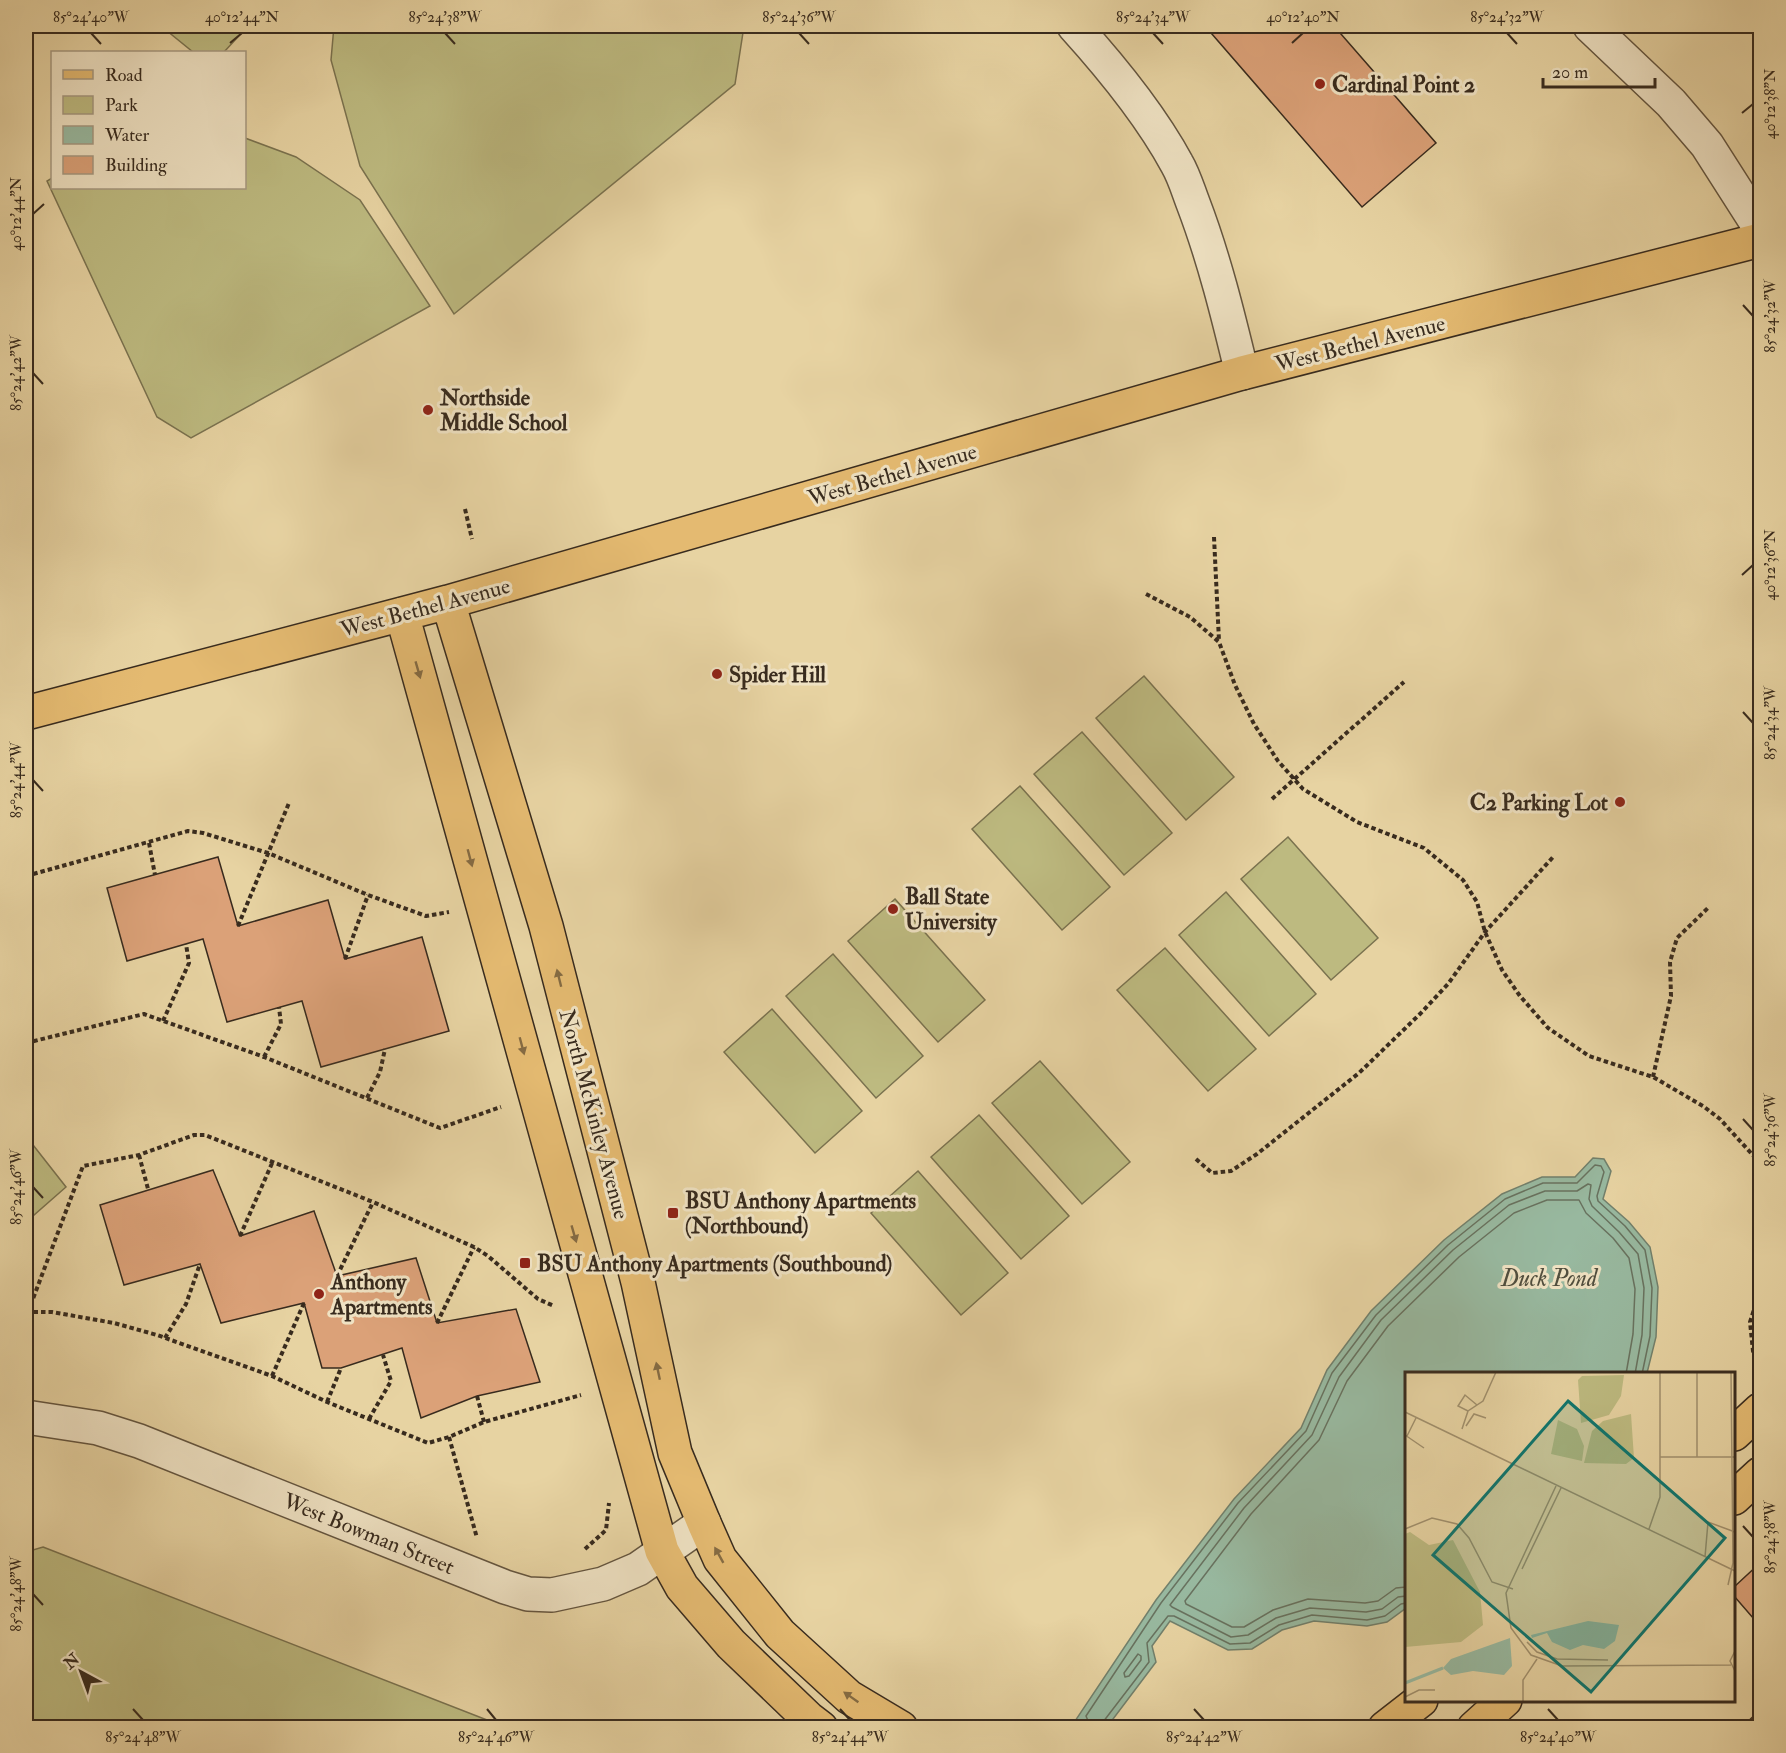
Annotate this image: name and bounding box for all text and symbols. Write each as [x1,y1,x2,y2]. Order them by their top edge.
text: 85°24'40"W [53,8,130,27]
text: 40°12'44"N [205,8,280,27]
text: 85°24'38"W [408,8,482,27]
text: 85°24'36"W [762,8,837,27]
text: 85°24'34"W [1116,8,1191,27]
text: 40°12'40"N [1266,8,1340,27]
text: 85°24'32"W [1470,8,1545,27]
legend [51,51,246,189]
scale bar [1543,51,1656,89]
text: 20 m [1552,61,1588,84]
text: Road [105,64,143,87]
text: 40°12'38"N [1761,68,1780,139]
place label: Cardinal Point 2 [1332,71,1475,99]
marker: Cardinal Point 2 [1313,77,1327,91]
text: Park [105,94,138,117]
text: Water [104,124,149,147]
text: Building [105,154,168,177]
text: 40°12'44"N [7,176,26,251]
text: 85°24'32"W [1761,278,1780,353]
street label: West Bethel Avenue [1271,309,1448,379]
text: 85°24'42"W [7,334,26,411]
place label: Northside Middle School [439,384,568,437]
marker: Northside Middle School [421,403,435,417]
street label: West Bethel Avenue [804,437,980,513]
text: 40°12'36"N [1761,529,1780,601]
street label: West Bethel Avenue [336,572,513,644]
one-way arrow [413,661,423,680]
place label: Spider Hill [729,661,826,690]
marker: Spider Hill [710,667,724,681]
text: 85°24'34"W [1761,685,1780,760]
text: 85°24'44"W [7,741,26,818]
place label: C2 Parking Lot [1470,789,1609,818]
marker: C2 Parking Lot [1613,795,1627,809]
one-way arrow [466,849,475,867]
place label: Ball State University [905,883,998,937]
marker: Ball State University [886,902,900,916]
one-way arrow [554,969,564,987]
street label: North McKinley Avenue [553,1006,636,1222]
one-way arrow [518,1037,527,1055]
text: 85°24'36"W [1761,1092,1780,1167]
text: 85°24'46"W [7,1148,26,1225]
place label: BSU Anthony Apartments (Northbound) [685,1187,917,1240]
marker: BSU Anthony Apartments (Northbound) [666,1206,680,1220]
one-way arrow [570,1225,579,1243]
place label: BSU Anthony Apartments (Southbound) [537,1250,892,1279]
marker: BSU Anthony Apartments (Southbound) [518,1256,532,1270]
water label: Duck Pond [1500,1263,1599,1294]
place label: Anthony Apartments [330,1268,433,1322]
marker: Anthony Apartments [312,1287,326,1301]
one-way arrow [652,1362,662,1380]
inset map [1405,1372,1735,1702]
street label: West Bowman Street [278,1486,458,1581]
text: 85°24'38"W [1761,1500,1780,1574]
one-way arrow [714,1546,724,1563]
text: 85°24'48"W [7,1556,26,1632]
north arrow [51,1642,111,1702]
text: N [59,1649,84,1674]
one-way arrow [844,1691,860,1703]
text: 85°24'48"W [105,1728,181,1747]
text: 85°24'46"W [458,1728,535,1747]
text: 85°24'44"W [812,1728,889,1747]
text: 85°24'42"W [1166,1728,1243,1747]
text: 85°24'40"W [1520,1728,1597,1747]

